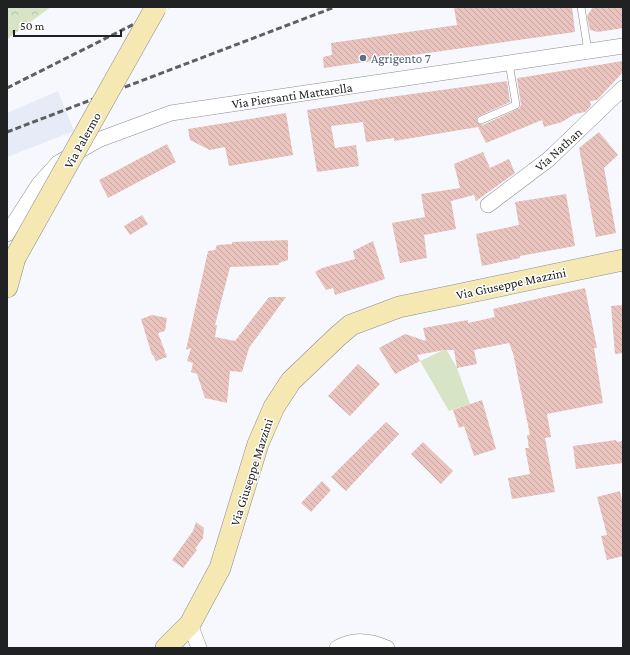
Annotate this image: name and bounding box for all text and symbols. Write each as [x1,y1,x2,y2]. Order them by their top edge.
scale bar [14,12,121,38]
text: 50 m [20,19,45,33]
place label: Agrigento 7 [371,51,431,66]
marker: Agrigento 7 [358,53,368,63]
street label: Via Piersanti Mattarella [231,80,353,111]
street label: Via Palermo [61,109,104,171]
street label: Via Nathan [532,124,585,174]
street label: Via Giuseppe Mazzini [455,264,568,302]
street label: Via Giuseppe Mazzini [227,416,276,528]

